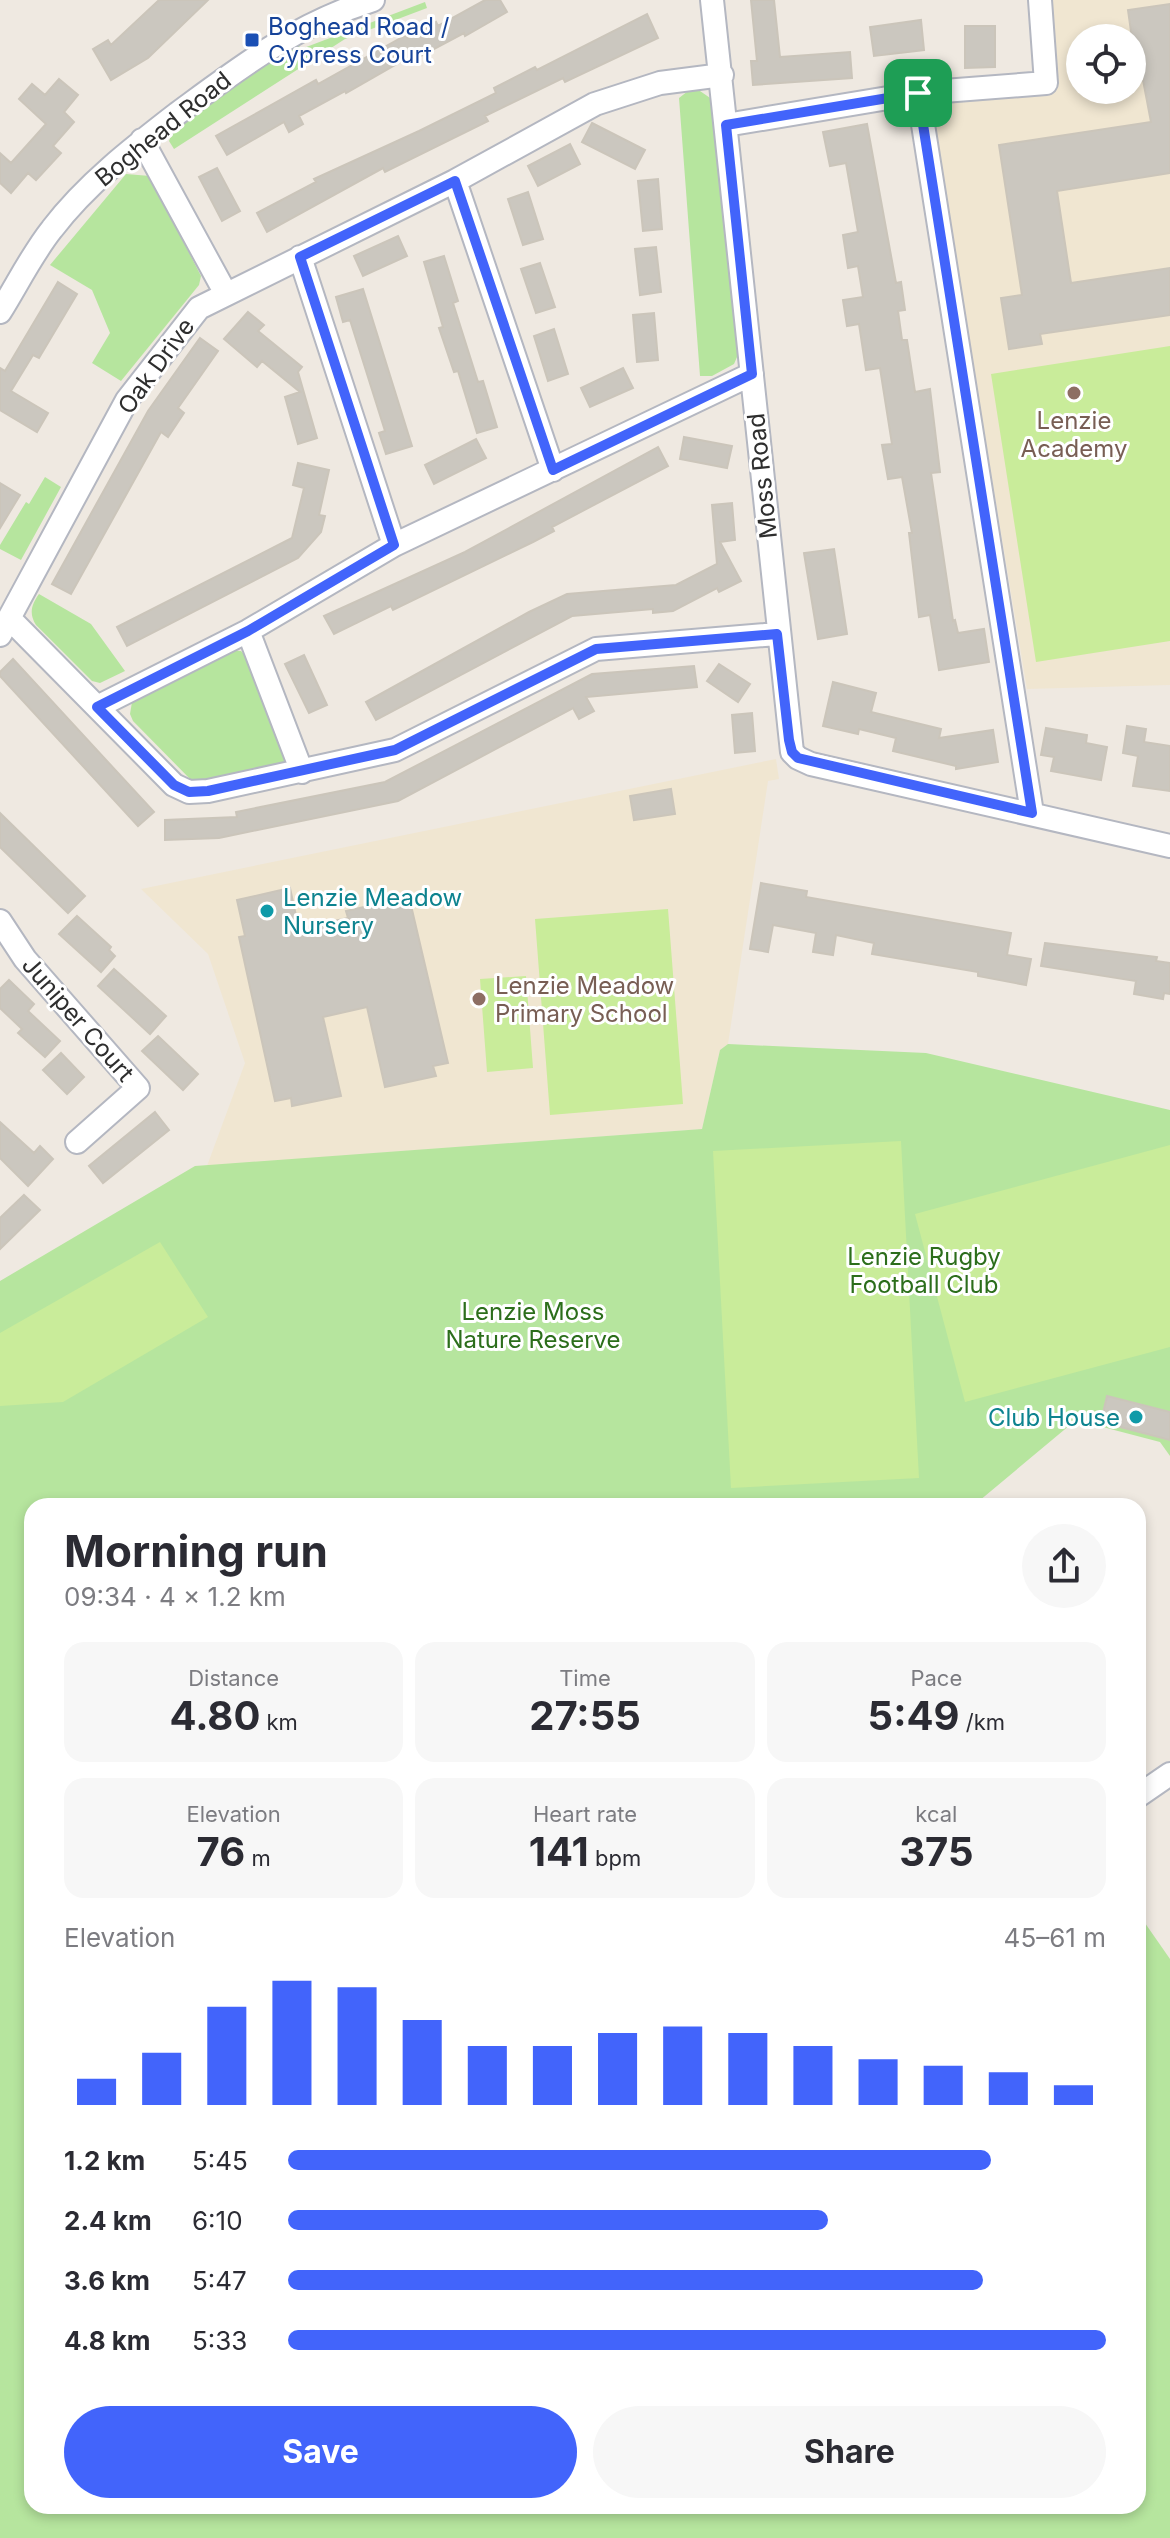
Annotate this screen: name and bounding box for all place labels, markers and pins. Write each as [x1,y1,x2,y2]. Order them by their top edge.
place label: Boghead Road / Cypress Court [268,12,450,69]
marker: Boghead Road / Cypress Court [243,31,261,49]
pin [884,59,952,127]
marker: Lenzie Academy [1065,384,1083,402]
place label: Lenzie Academy [1021,406,1127,463]
place label: Lenzie Meadow Nursery [283,883,462,940]
marker: Lenzie Meadow Nursery [258,902,276,920]
place label: Lenzie Meadow Primary School [495,971,674,1028]
marker: Lenzie Meadow Primary School [470,990,488,1008]
place label: Club House [988,1403,1120,1432]
marker: Club House [1127,1408,1145,1426]

